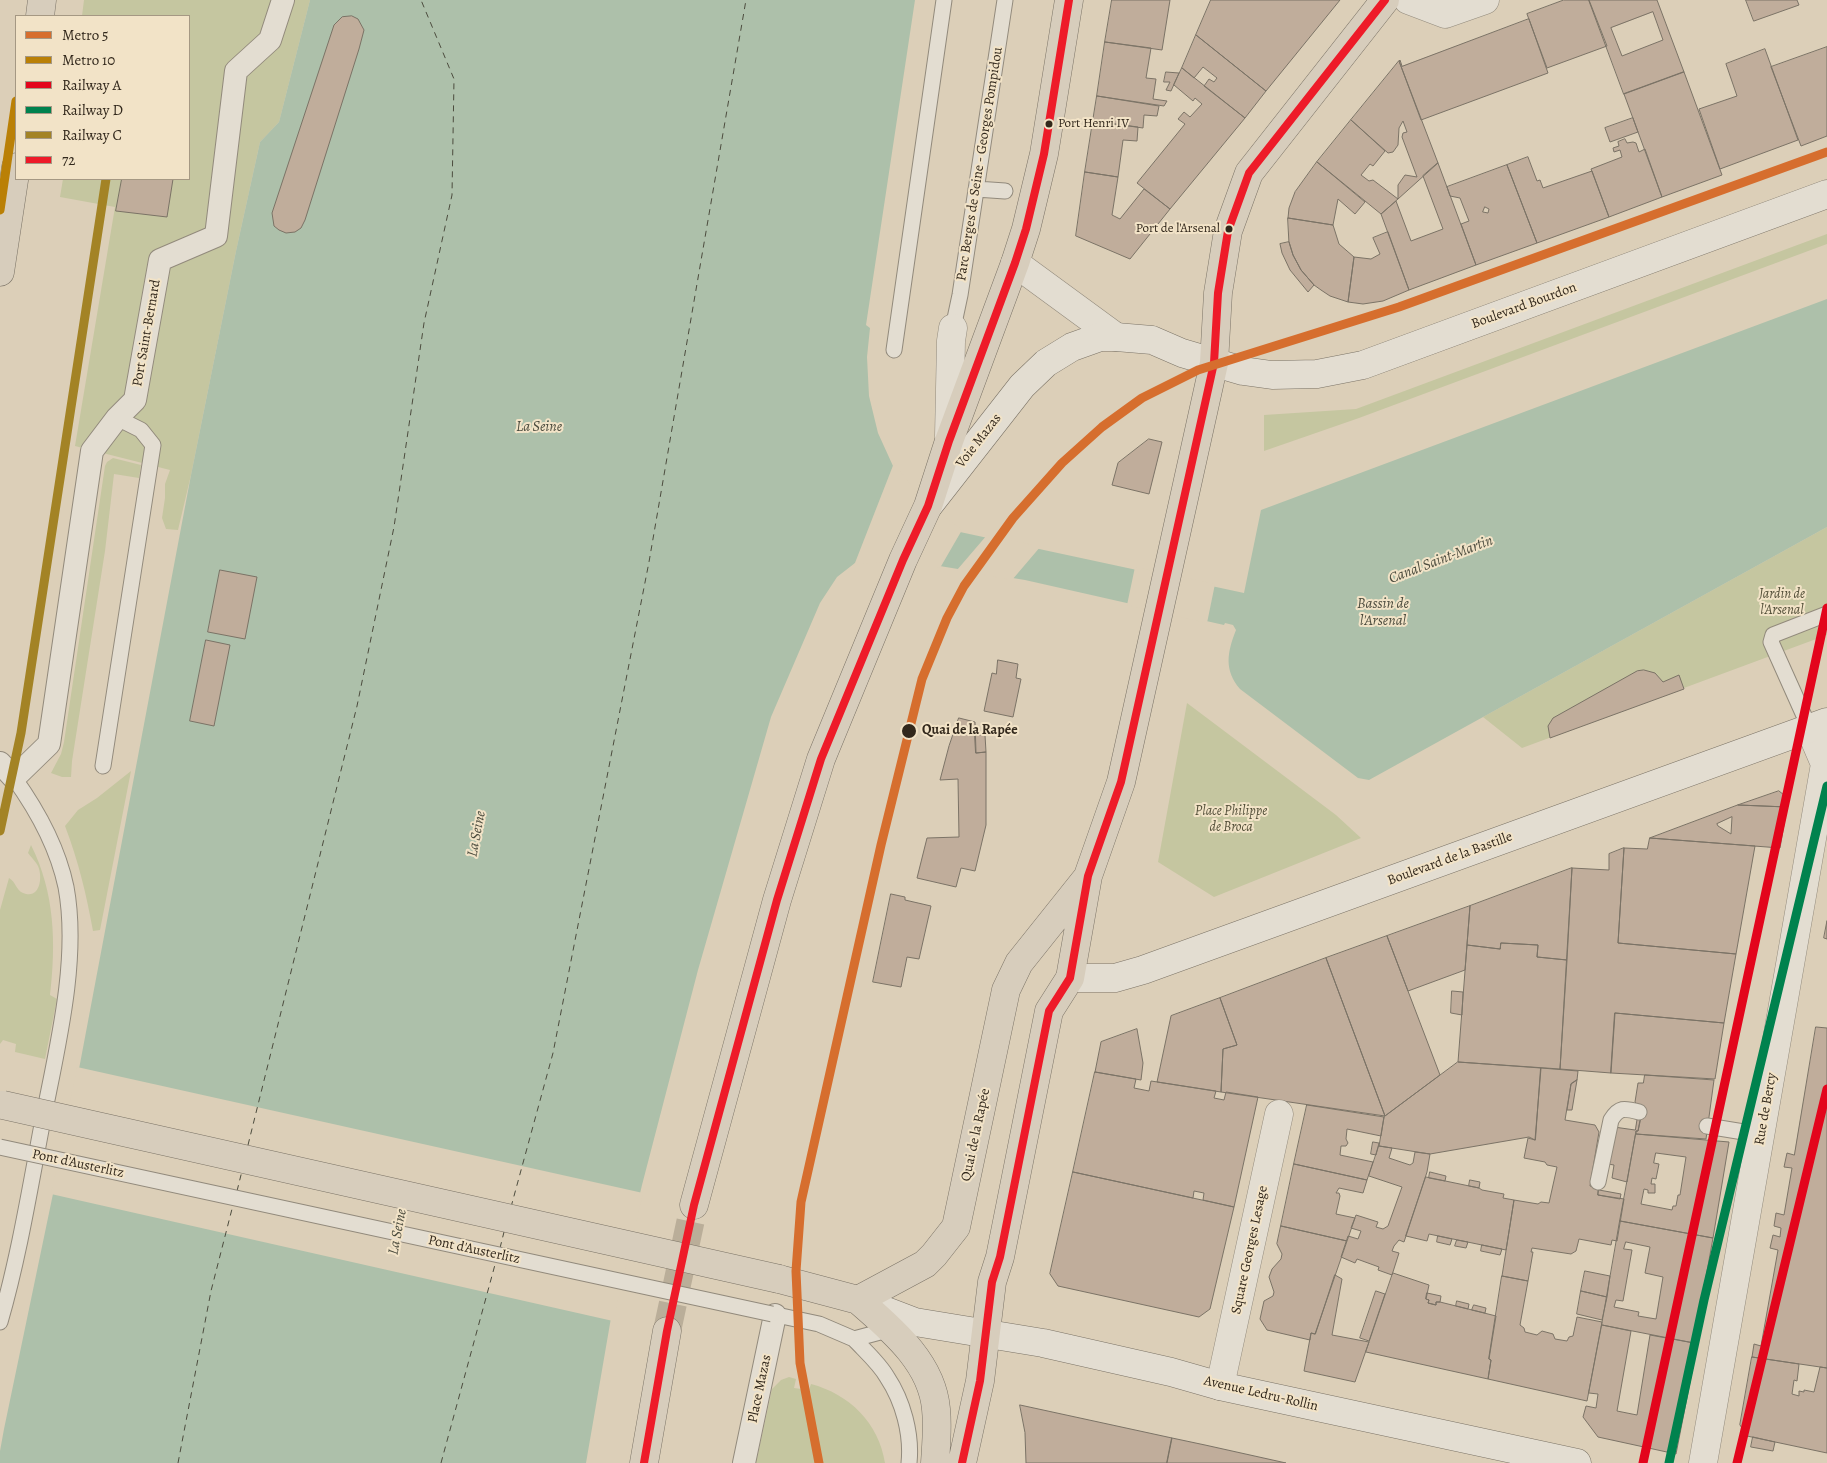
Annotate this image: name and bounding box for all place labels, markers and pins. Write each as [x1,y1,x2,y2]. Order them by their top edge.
place label: Port Henri IV [1058,116,1129,132]
marker: Port Henri IV [1044,119,1054,129]
place label: Port de l'Arsenal [1136,221,1220,237]
marker: Port de l'Arsenal [1224,224,1234,234]
marker: Quai de la Rapée [900,722,918,740]
place label: Quai de la Rapée [922,723,1018,739]

